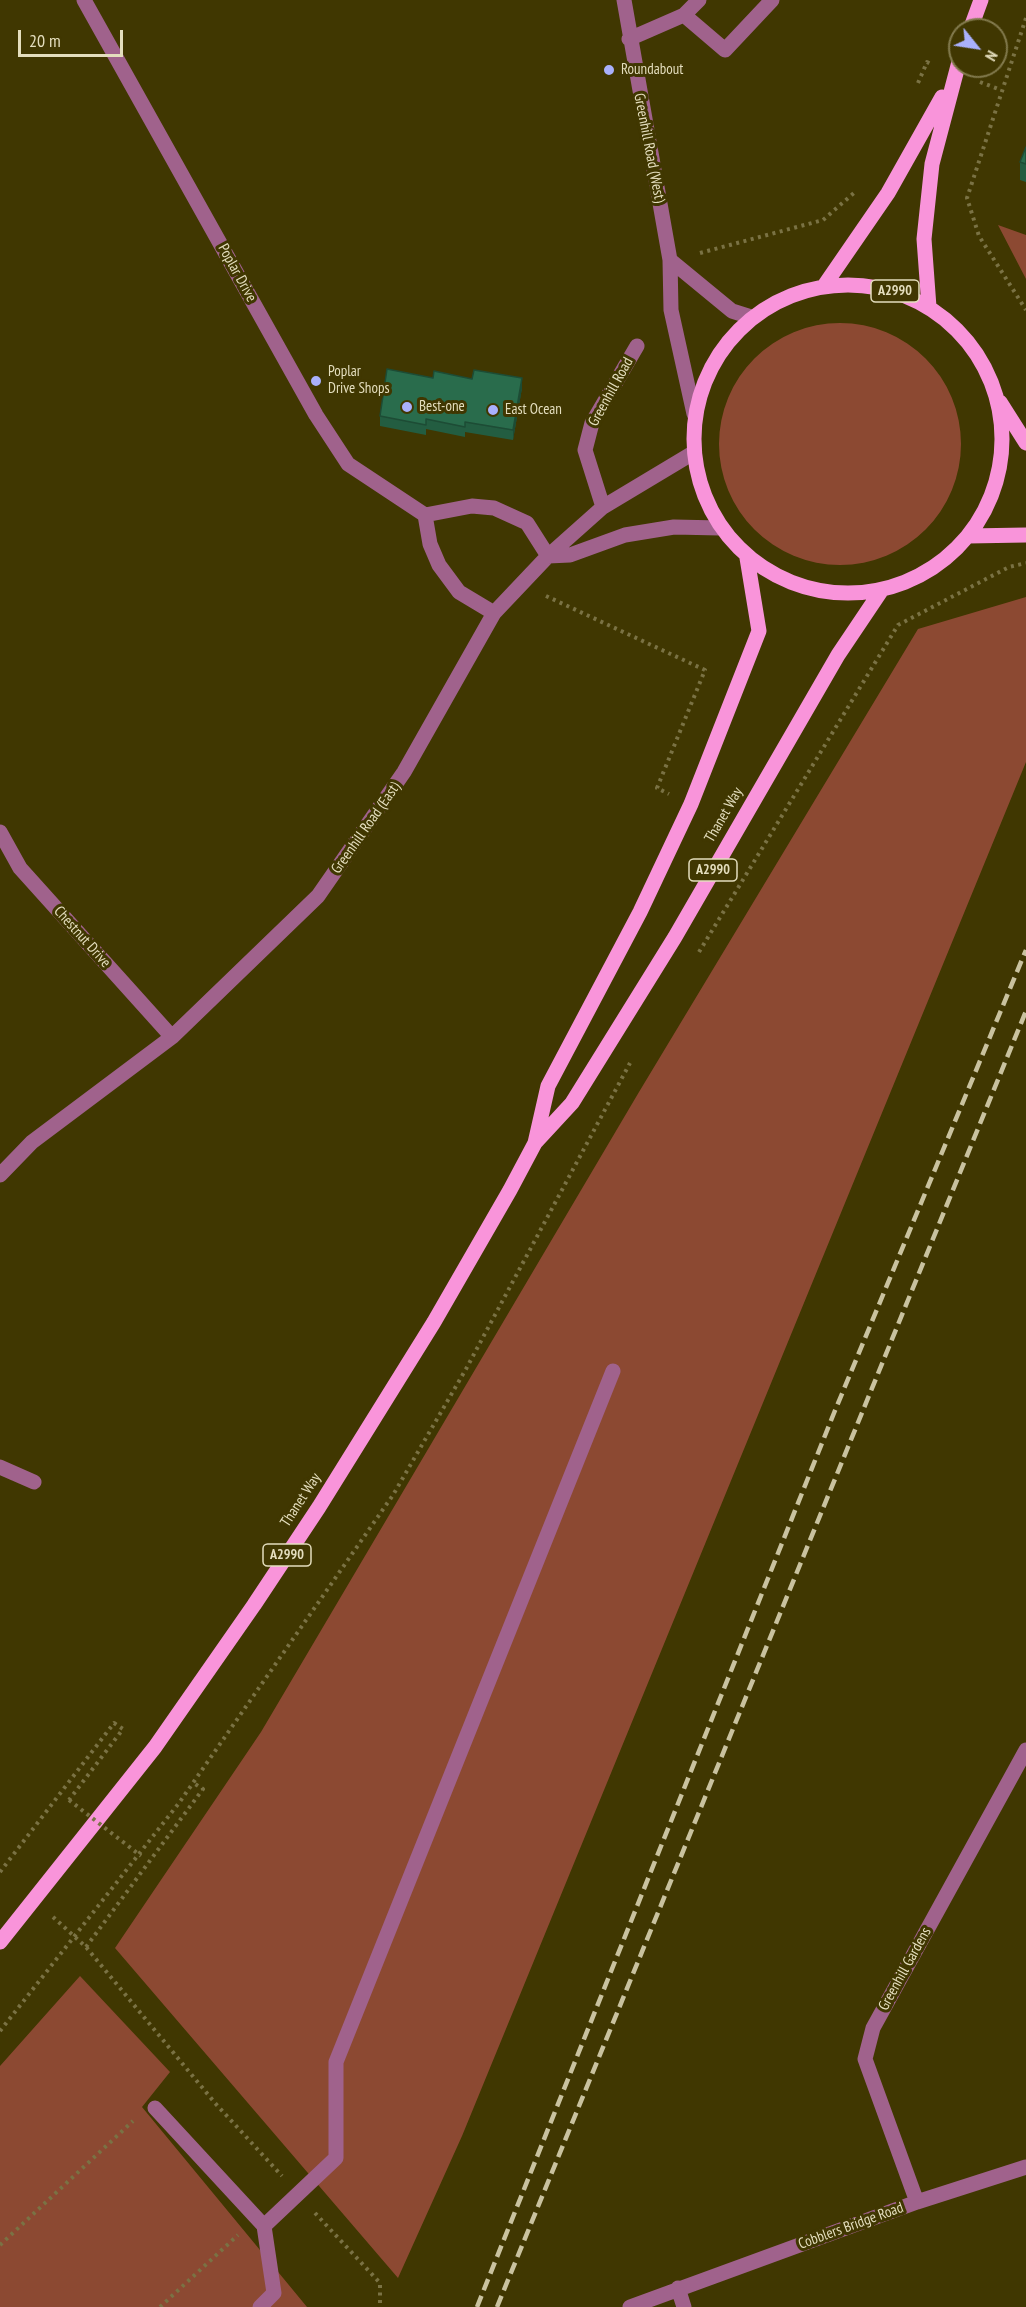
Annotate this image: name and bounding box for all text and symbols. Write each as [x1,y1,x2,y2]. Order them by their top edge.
scale bar [21,18,126,56]
north arrow [948,18,1008,78]
text: 20 m [29,29,61,52]
text: N [981,47,1003,65]
place label: Roundabout [621,61,683,79]
marker: Roundabout [602,63,616,77]
street label: Greenhill Road (West) [630,92,668,204]
street label: Poplar Drive [214,241,260,305]
road number: A2990 [871,280,919,302]
street label: Greenhill Road [585,354,637,430]
place label: Poplar Drive Shops [328,363,390,398]
marker: Poplar Drive Shops [309,374,323,388]
place label: Best-one [419,398,465,416]
marker: Best-one [400,400,414,414]
place label: East Ocean [505,401,562,419]
marker: East Ocean [486,403,500,417]
street label: Greenhill Road (East) [328,779,404,877]
street label: Thanet Way [701,784,747,846]
road number: A2990 [689,859,737,881]
street label: Chestnut Drive [50,903,114,971]
street label: Thanet Way [277,1470,325,1530]
road number: A2990 [263,1544,311,1566]
street label: Greenhill Gardens [875,1924,935,2014]
street label: Cobblers Bridge Road [796,2199,906,2253]

